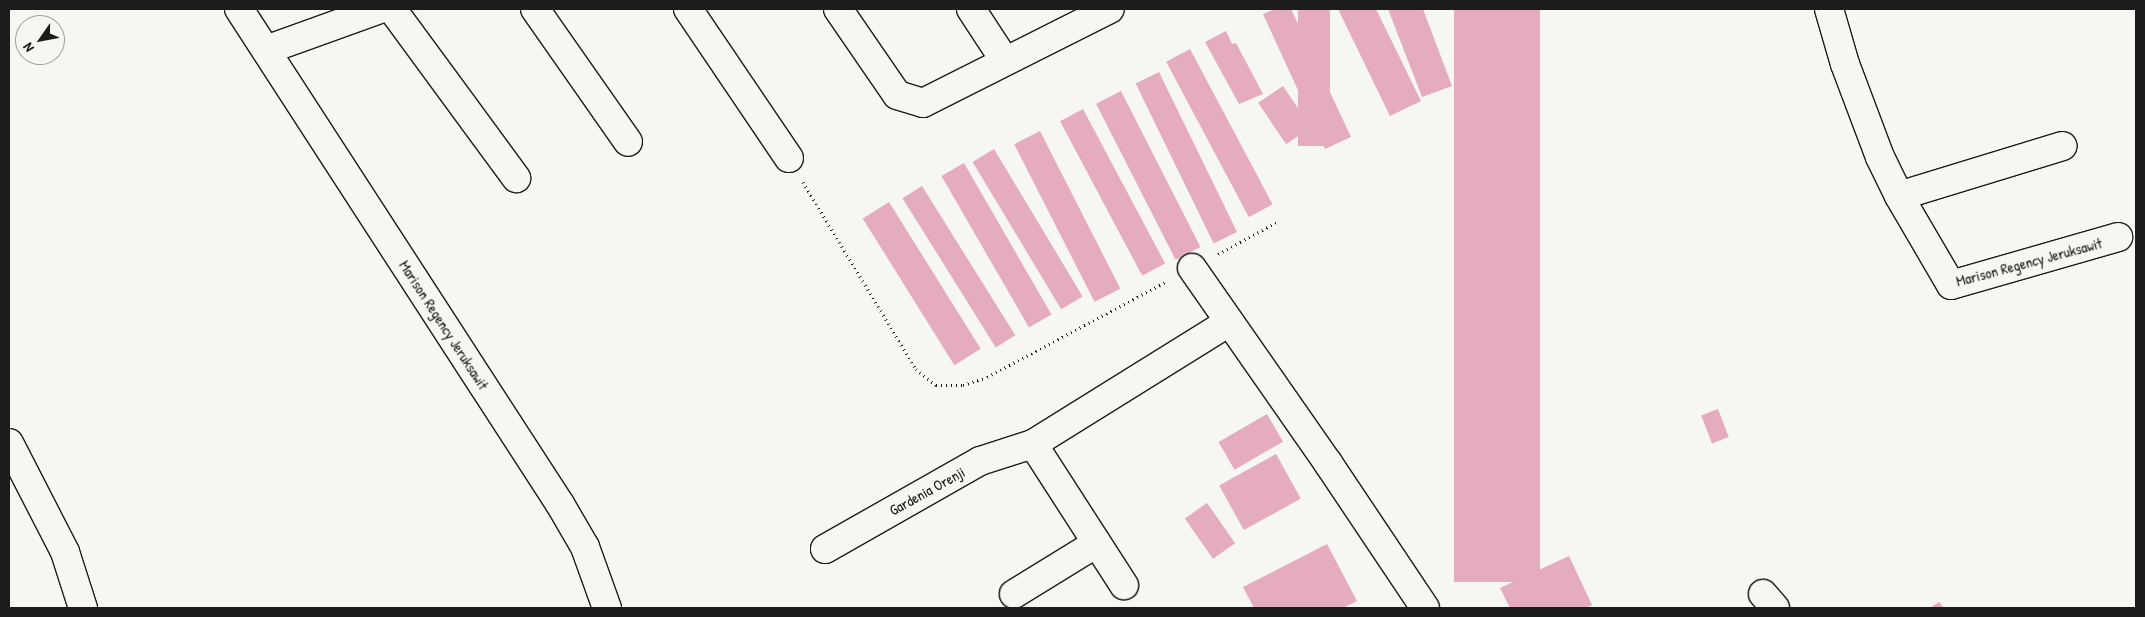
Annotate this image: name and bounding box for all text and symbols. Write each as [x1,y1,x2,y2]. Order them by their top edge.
north arrow [15,15,65,65]
text: N [18,40,38,56]
street label: Marison Regency Jeruksawit [1954,234,2104,290]
street label: Marison Regency Jeruksawit [395,257,493,393]
street label: Gardenia Orenji [886,463,968,519]

